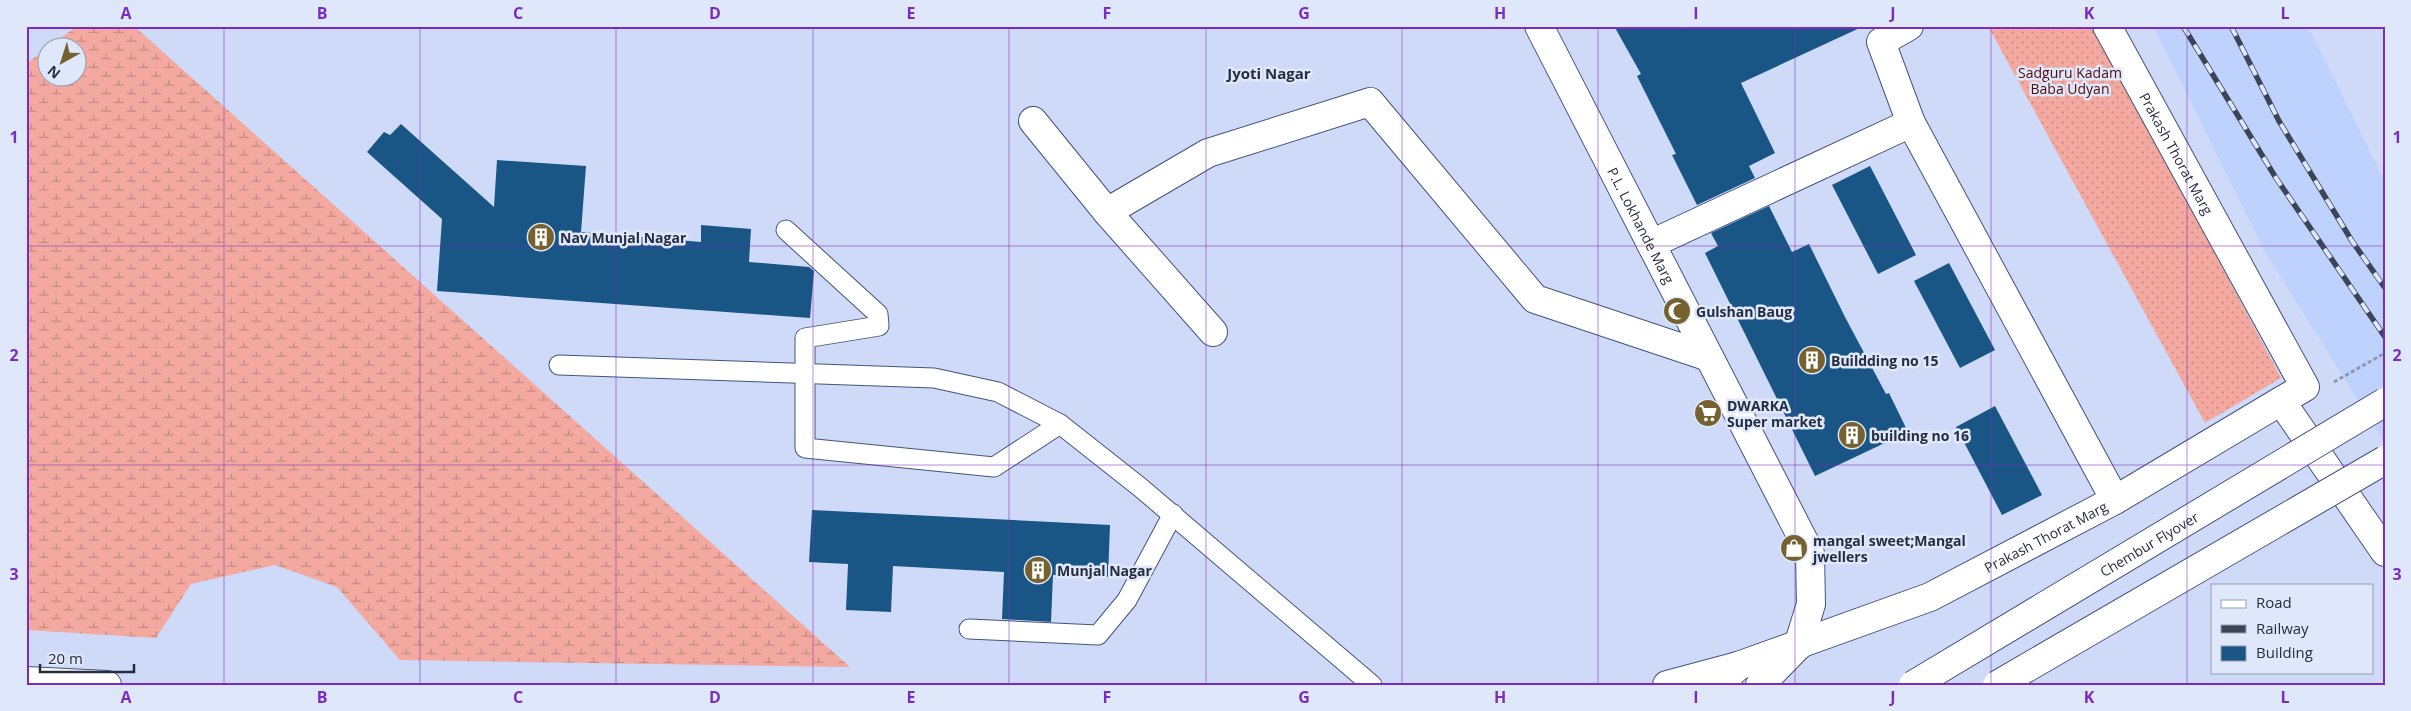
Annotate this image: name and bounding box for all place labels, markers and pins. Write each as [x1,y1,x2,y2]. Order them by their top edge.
building icon: Nav Munjal Nagar [526,222,556,252]
place label: Nav Munjal Nagar [560,228,687,247]
mosque icon: Gulshan Baug [1662,296,1692,326]
place label: Gulshan Baug [1696,302,1792,321]
building icon: Buildding no 15 [1797,345,1827,375]
place label: Buildding no 15 [1831,351,1938,370]
place label: DWARKA Super market [1727,396,1823,431]
supermarket icon: DWARKA Super market [1693,398,1723,428]
building icon: building no 16 [1837,420,1867,450]
place label: building no 16 [1871,426,1969,445]
place label: mangal sweet;Mangal jwellers [1812,531,1966,566]
shop icon: mangal sweet;Mangal jwellers [1779,533,1809,563]
building icon: Munjal Nagar [1023,555,1053,585]
place label: Munjal Nagar [1057,561,1152,580]

